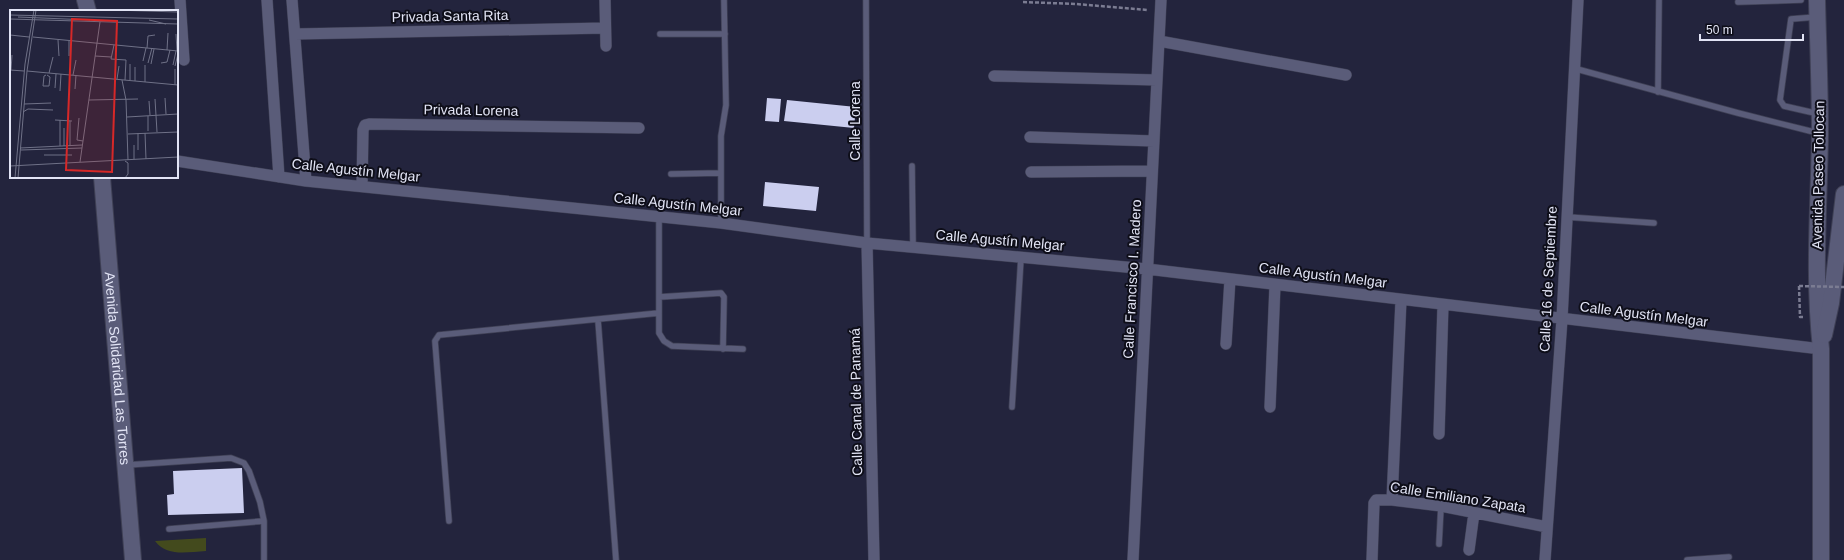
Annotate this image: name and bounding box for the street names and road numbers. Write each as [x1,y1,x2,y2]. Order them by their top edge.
street label: Privada Santa Rita [392,7,509,25]
street label: Calle Lorena [847,81,863,161]
street label: Avenida Paseo Tollocan [1809,100,1827,250]
street label: Privada Lorena [423,101,519,119]
street label: Calle Agustín Melgar [291,155,421,185]
street label: Calle Agustín Melgar [613,189,743,219]
street label: Calle Francisco I. Madero [1120,199,1144,359]
street label: Calle 16 de Septiembre [1536,205,1560,352]
street label: Calle Agustín Melgar [935,226,1065,254]
street label: Calle Agustín Melgar [1258,259,1388,291]
street label: Avenida Solidaridad Las Torres [102,271,133,465]
street label: Calle Agustín Melgar [1579,298,1709,330]
street label: Calle Canal de Panamá [847,328,865,476]
street label: Calle Emiliano Zapata [1389,478,1527,516]

